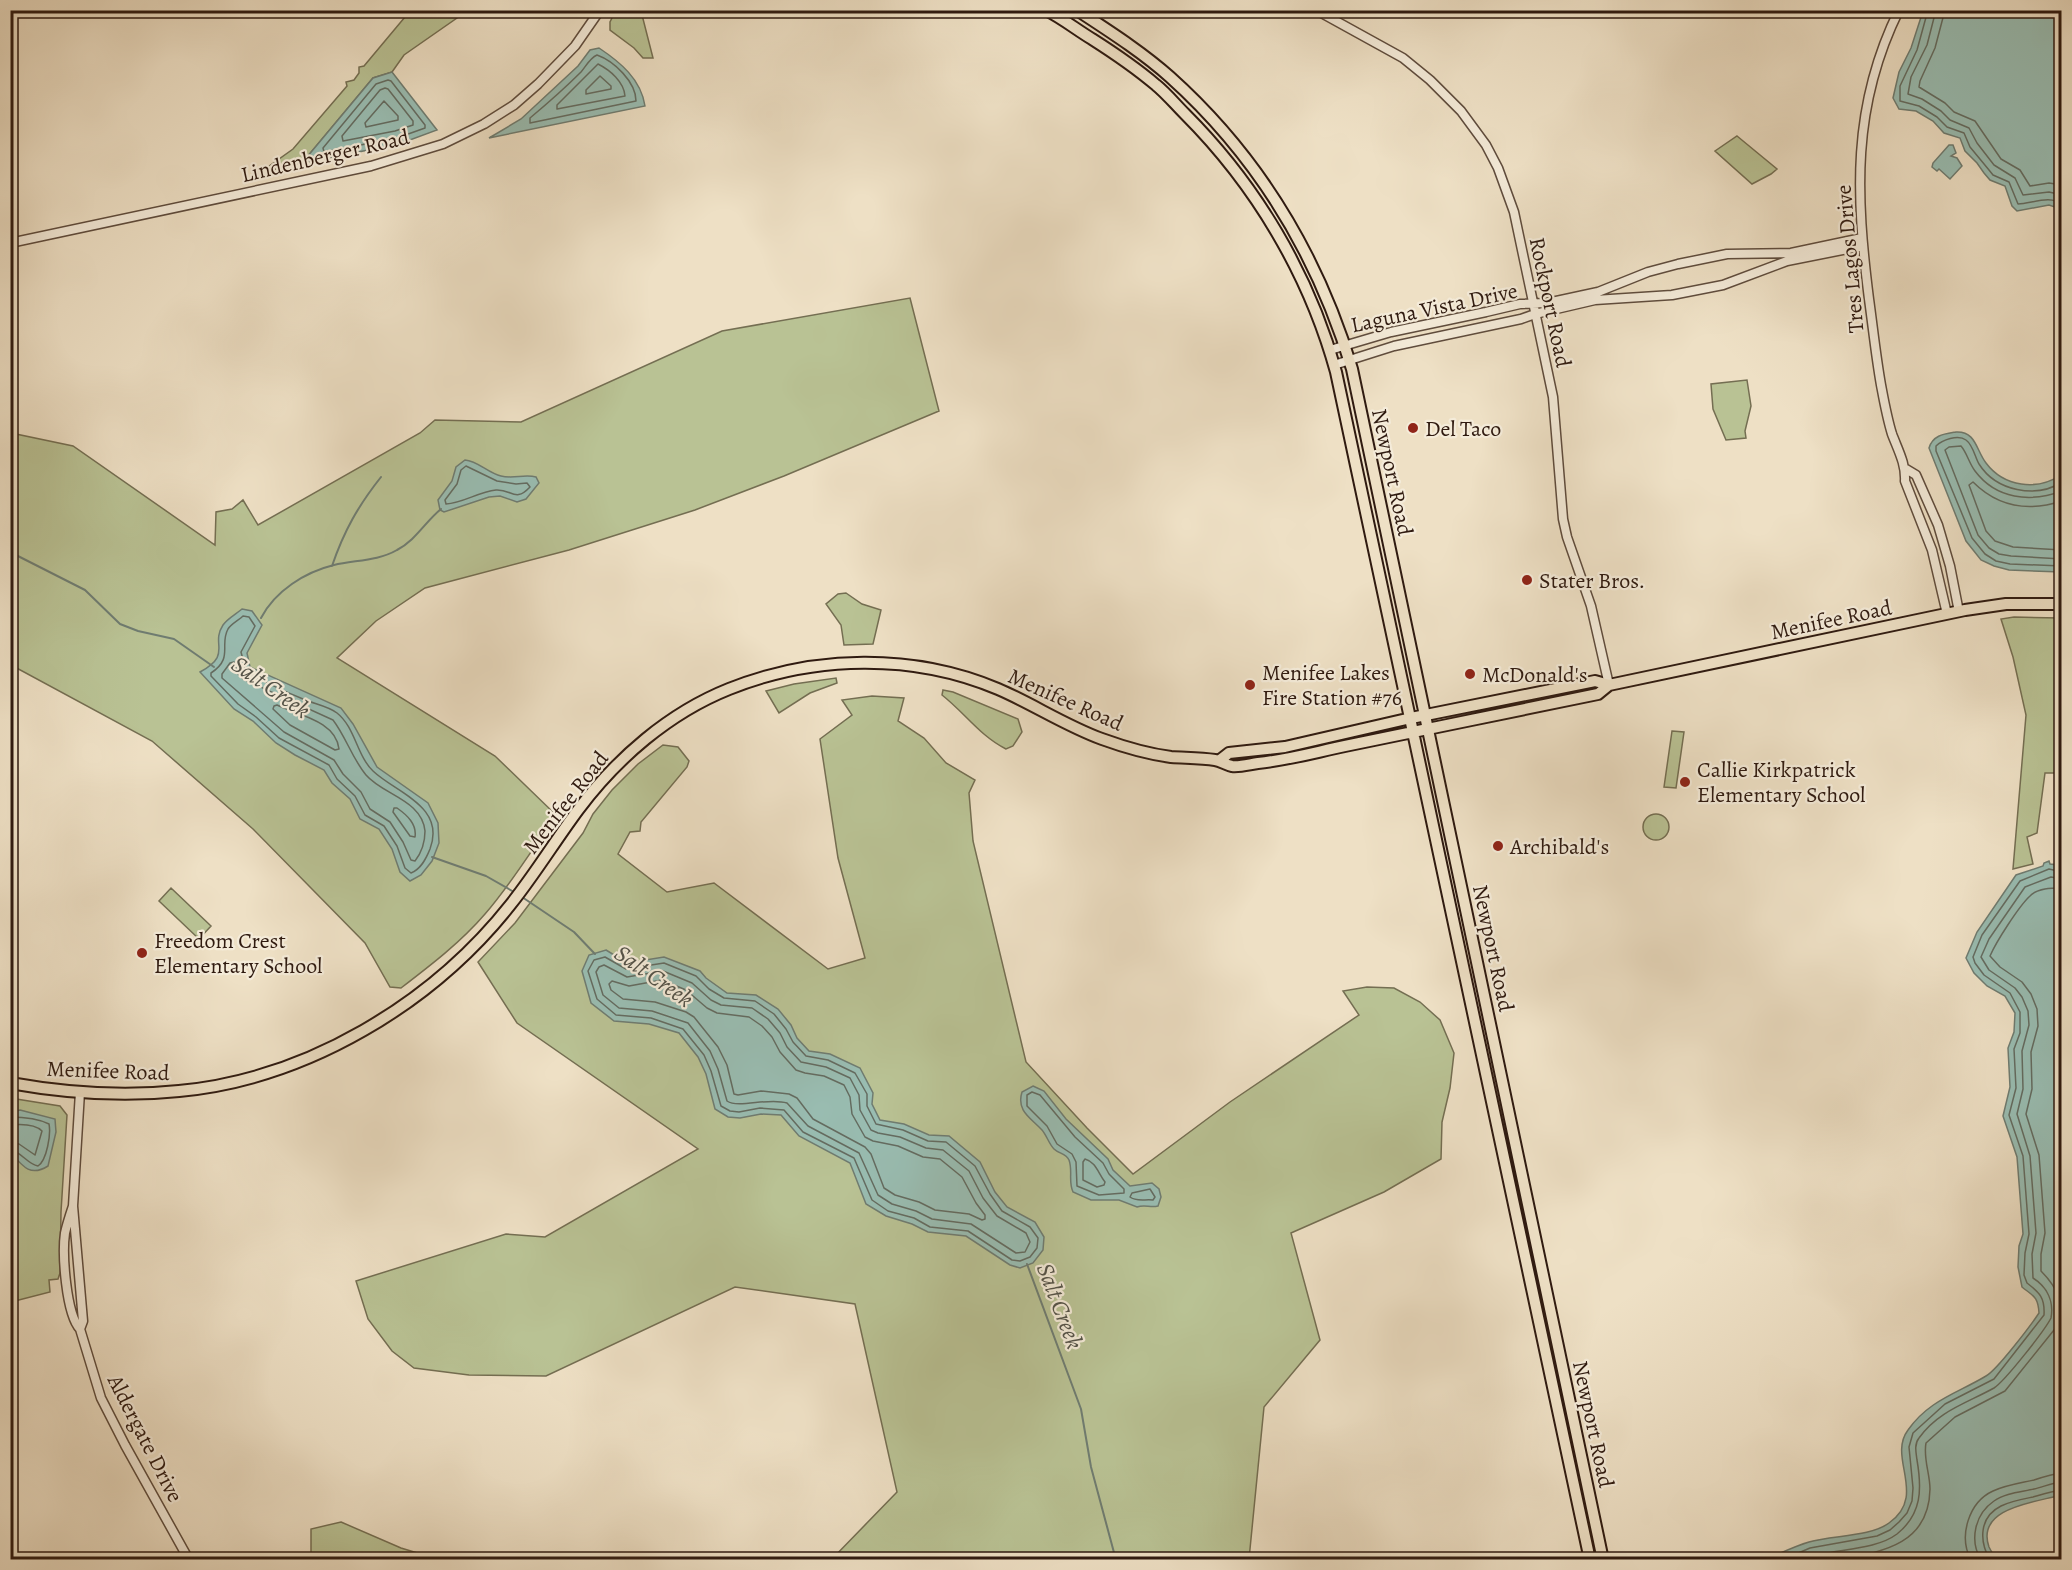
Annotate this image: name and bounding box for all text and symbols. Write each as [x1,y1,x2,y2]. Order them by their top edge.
street label: Lindenberger Road [238,122,413,190]
street label: Tres Lagos Drive [1829,184,1871,334]
street label: Rockport Road [1522,234,1578,370]
street label: Laguna Vista Drive [1348,276,1520,340]
street label: Newport Road [1364,406,1420,539]
place label: Del Taco [1425,414,1501,444]
marker: Del Taco [1406,421,1420,435]
place label: Stater Bros. [1539,566,1645,596]
marker: Stater Bros. [1520,573,1534,587]
street label: Menifee Road [1768,592,1895,647]
water label: Salt Creek [225,648,317,726]
place label: Menifee Lakes Fire Station #76 [1262,658,1402,713]
place label: McDonald's [1482,660,1588,690]
street label: Menifee Road [1003,661,1128,739]
marker: McDonald's [1463,667,1477,681]
marker: Menifee Lakes Fire Station #76 [1243,678,1257,692]
street label: Menifee Road [516,745,616,860]
place label: Callie Kirkpatrick Elementary School [1697,755,1865,810]
marker: Callie Kirkpatrick Elementary School [1678,775,1692,789]
place label: Archibald's [1509,832,1609,862]
marker: Archibald's [1491,839,1505,853]
street label: Newport Road [1465,882,1521,1015]
place label: Freedom Crest Elementary School [154,926,322,981]
water label: Salt Creek [608,937,700,1015]
marker: Freedom Crest Elementary School [135,946,149,960]
street label: Menifee Road [46,1054,170,1088]
water label: Salt Creek [1029,1258,1091,1354]
street label: Newport Road [1565,1358,1621,1491]
street label: Aldergate Drive [100,1369,190,1508]

